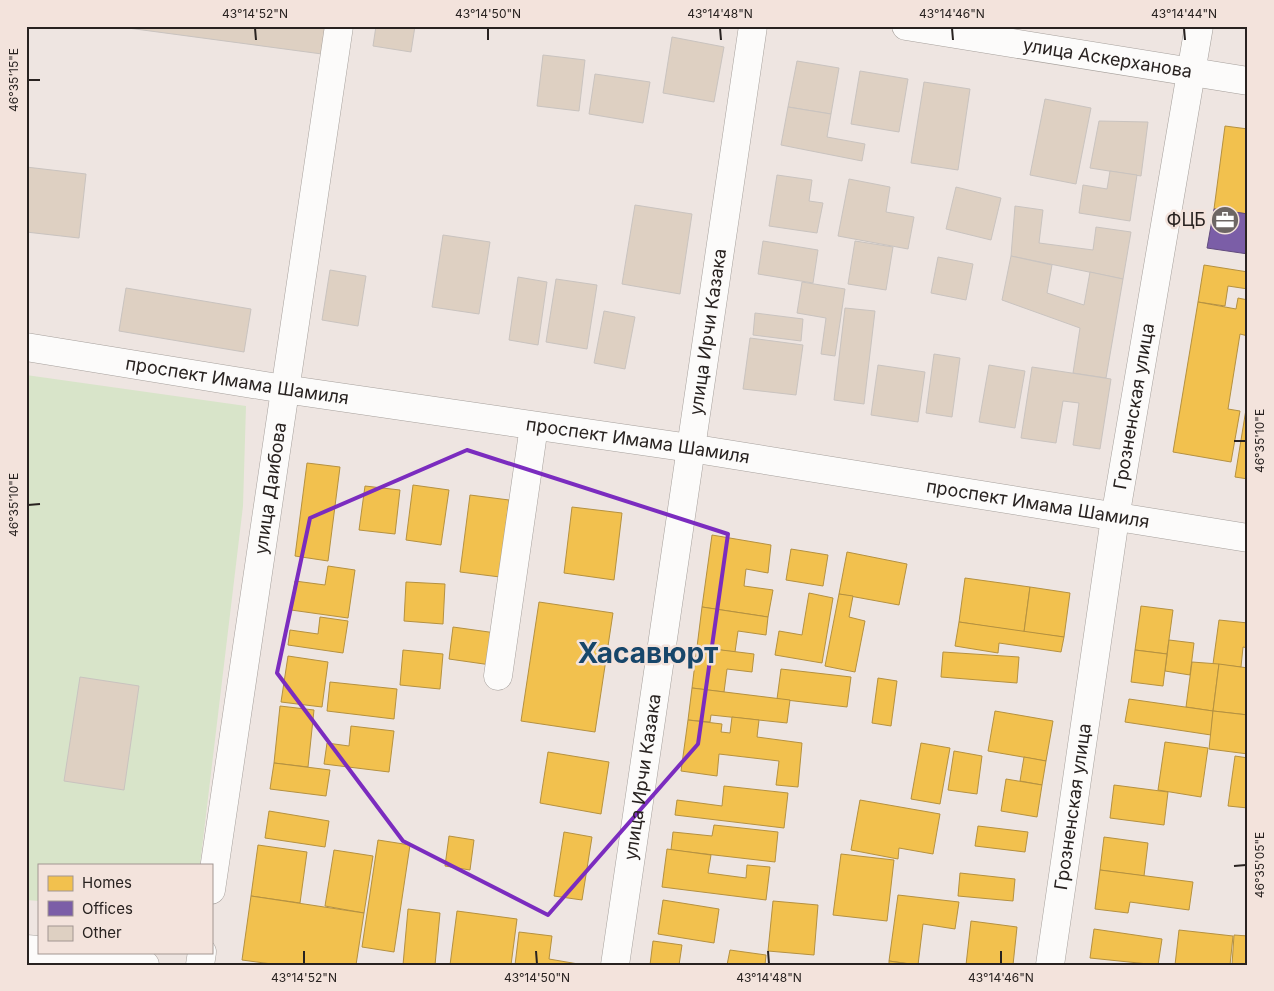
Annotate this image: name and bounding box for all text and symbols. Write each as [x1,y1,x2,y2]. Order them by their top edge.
text: 43°14'52"N [222,6,288,21]
text: 43°14'50"N [455,6,521,21]
text: 43°14'48"N [687,6,753,21]
text: 43°14'46"N [919,6,985,21]
text: 43°14'44"N [1151,6,1217,21]
street label: улица Аскерханова [1021,34,1194,82]
text: 46°35'15"E [6,48,21,112]
office icon: ФЦБ [1210,205,1240,235]
place label: ФЦБ [1166,209,1206,230]
street label: улица Ирчи Казака [685,247,730,416]
street label: Грозненская улица [1109,321,1158,491]
street label: проспект Имама Шамиля [124,352,350,408]
text: 46°35'10"E [1252,409,1267,473]
street label: проспект Имама Шамиля [525,413,751,467]
street label: улица Даибова [250,421,290,556]
text: 46°35'10"E [6,473,21,537]
street label: проспект Имама Шамиля [925,475,1151,532]
district label: Хасавюрт [578,636,718,670]
street label: улица Ирчи Казака [620,692,665,862]
street label: Грозненская улица [1050,722,1095,891]
text: 46°35'05"E [1252,832,1267,898]
legend [38,864,212,954]
text: Homes [82,873,132,892]
text: Offices [82,899,133,918]
text: Other [82,923,122,942]
text: 43°14'52"N [271,970,337,985]
text: 43°14'50"N [504,970,570,985]
text: 43°14'48"N [736,970,802,985]
text: 43°14'46"N [968,970,1034,985]

